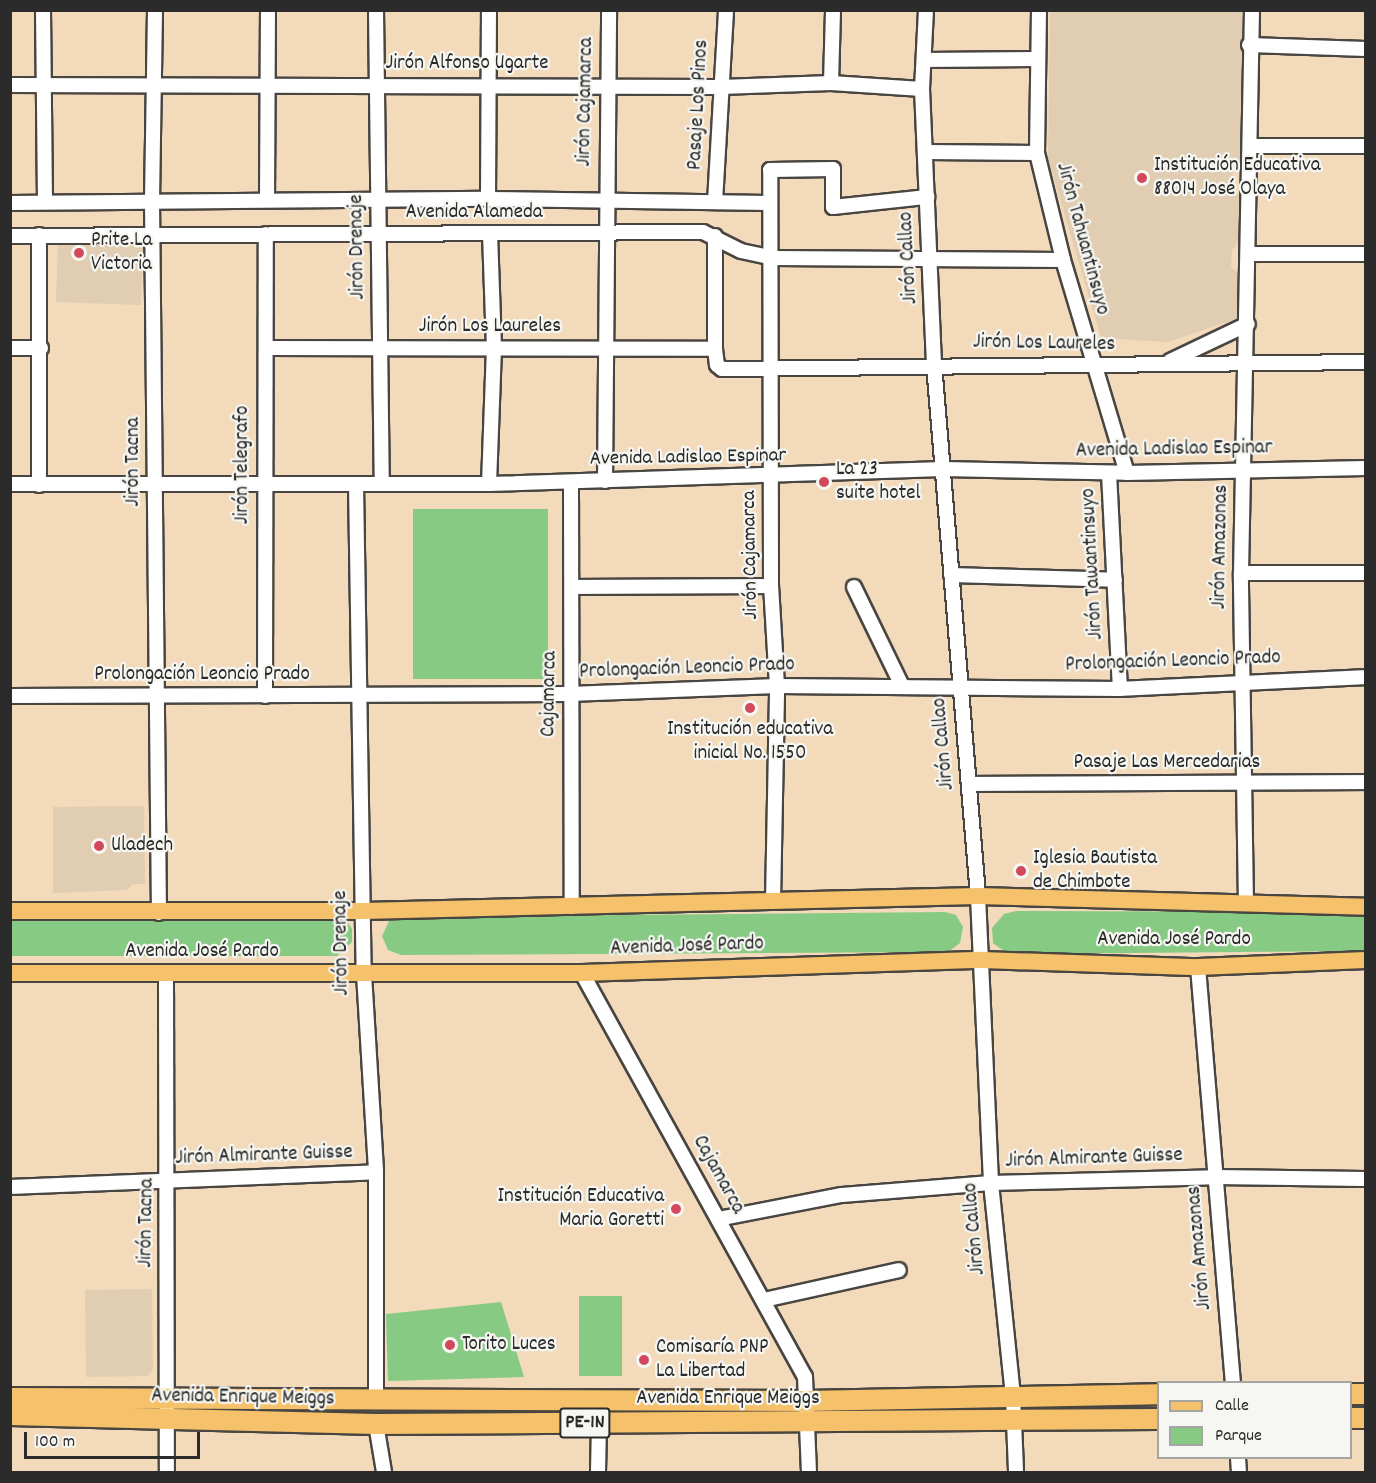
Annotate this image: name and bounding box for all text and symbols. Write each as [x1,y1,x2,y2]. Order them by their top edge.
street label: Jirón Cajamarca [572,37,600,167]
street label: Pasaje Los Pinos [683,39,715,171]
street label: Jirón Alfonso Ugarte [386,51,548,77]
place label: Institución Educativa 88014 José Olaya [1154,153,1321,203]
street label: Jirón Tahuantinsuyo [1050,160,1114,318]
marker: Institución Educativa 88014 José Olaya [1135,171,1149,185]
street label: Jirón Drenaje [344,194,372,300]
street label: Avenida Alameda [405,200,543,226]
street label: Jirón Callao [894,211,924,305]
place label: Prite La Victoria [91,228,152,278]
marker: Prite La Victoria [72,246,86,260]
street label: Jirón Los Laureles [419,314,561,340]
street label: Jirón Los Laureles [973,330,1115,358]
street label: Jirón Telegrafo [230,406,256,524]
street label: Jirón Tacna [121,417,147,507]
street label: Avenida Ladislao Espinar [1075,436,1273,464]
street label: Avenida Ladislao Espinar [589,444,787,472]
place label: La 23 suite hotel [836,457,920,507]
marker: La 23 suite hotel [817,475,831,489]
street label: Jirón Amazonas [1207,484,1235,610]
street label: Jirón Tawantinsuyo [1076,488,1110,640]
street label: Jirón Cajamarca [737,490,765,620]
street label: Prolongación Leoncio Prado [1065,646,1281,678]
street label: Cajamarca [537,651,563,737]
street label: Prolongación Leoncio Prado [579,653,795,685]
street label: Prolongación Leoncio Prado [94,662,310,688]
street label: Jirón Callao [927,697,961,791]
marker: Institución educativa inicial No. 1550 [743,701,757,715]
place label: Institución educativa inicial No. 1550 [667,717,833,767]
street label: Pasaje Las Mercedarias [1074,750,1260,776]
place label: Uladech [111,833,173,859]
marker: Uladech [92,839,106,853]
place label: Iglesia Bautista de Chimbote [1033,846,1157,896]
marker: Iglesia Bautista de Chimbote [1014,864,1028,878]
street label: Jirón Drenaje [328,890,356,996]
street label: Avenida José Pardo [1097,927,1251,953]
street label: Avenida José Pardo [610,932,764,962]
street label: Avenida José Pardo [125,939,279,965]
street label: Cajamarca [686,1131,750,1219]
street label: Jirón Almirante Guisse [175,1140,353,1172]
street label: Jirón Almirante Guisse [1005,1143,1183,1175]
street label: Jirón Tacna [134,1178,160,1268]
street label: Jirón Callao [958,1182,992,1276]
place label: Institución Educativa Maria Goretti [497,1184,664,1234]
street label: Jirón Amazonas [1182,1185,1218,1311]
marker: Institución Educativa Maria Goretti [669,1202,683,1216]
place label: Torito Luces [462,1332,556,1358]
place label: Comisaría PNP La Libertad [656,1335,768,1385]
marker: Torito Luces [443,1338,457,1352]
marker: Comisaría PNP La Libertad [637,1353,651,1367]
legend [1157,1381,1352,1459]
street label: Avenida Enrique Meiggs [151,1384,335,1412]
street label: Avenida Enrique Meiggs [636,1386,820,1412]
text: Calle [1215,1394,1249,1419]
road number: PE-1N [558,1406,612,1440]
scale bar [27,1420,202,1458]
text: Parque [1215,1424,1262,1449]
text: 100 m [35,1430,75,1455]

